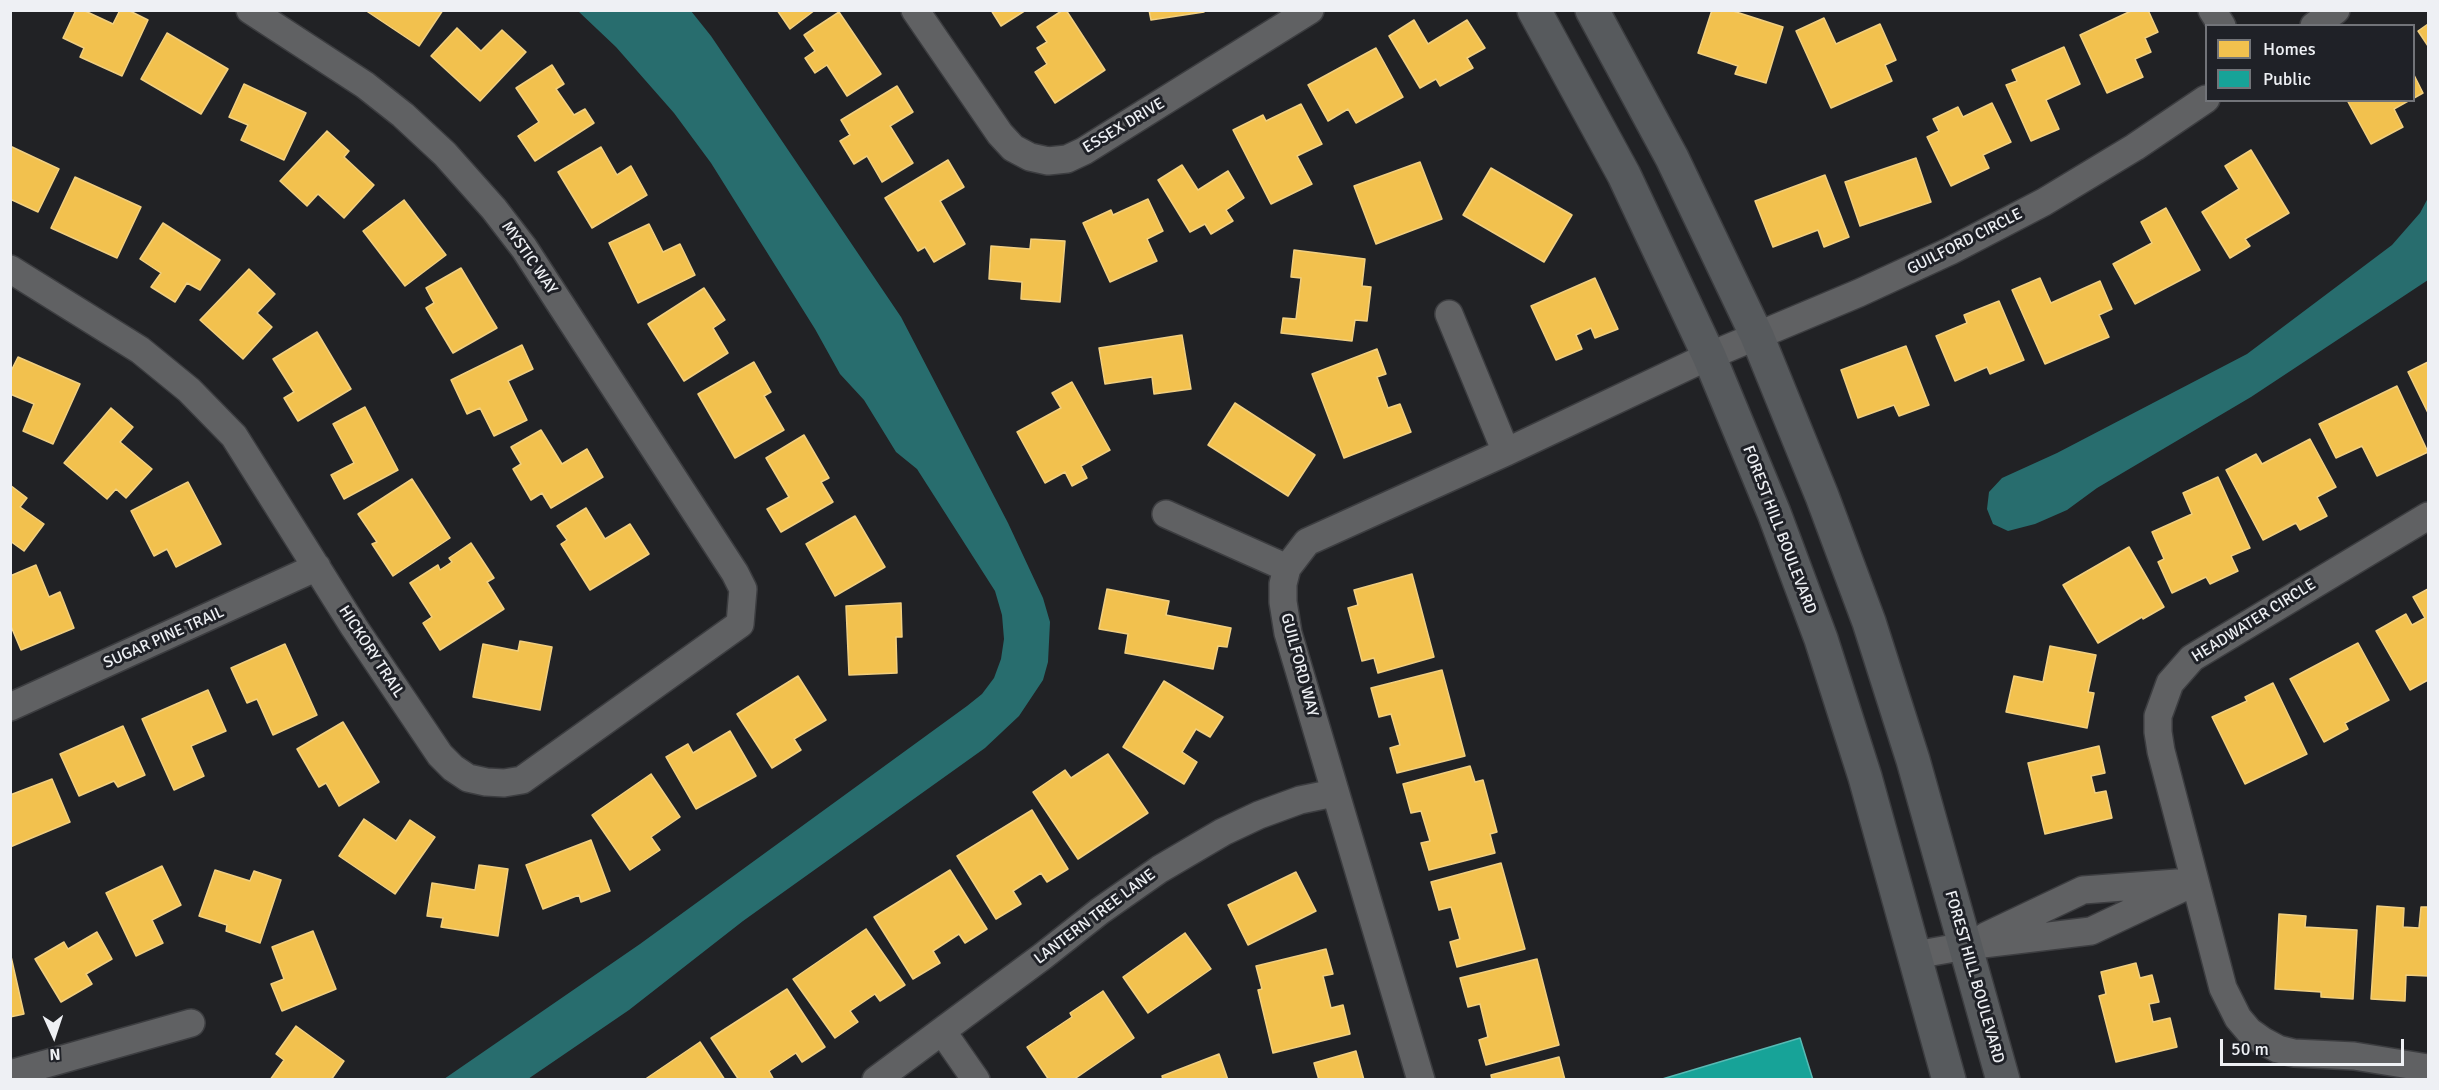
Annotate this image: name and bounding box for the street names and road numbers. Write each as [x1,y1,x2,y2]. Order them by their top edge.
street label: ESSEX DRIVE [1080,94,1168,158]
street label: GUILFORD CIRCLE [1904,205,2026,279]
street label: MYSTIC WAY [497,218,561,298]
street label: FOREST HILL BOULEVARD [1738,443,1820,617]
street label: HEADWATER CIRCLE [2188,575,2320,667]
street label: HICKORY TRAIL [334,602,408,702]
street label: SUGAR PINE TRAIL [101,603,227,673]
street label: GUILFORD WAY [1276,611,1322,719]
street label: LANTERN TREE LANE [1031,865,1159,969]
street label: FOREST HILL BOULEVARD [1940,888,2008,1066]

